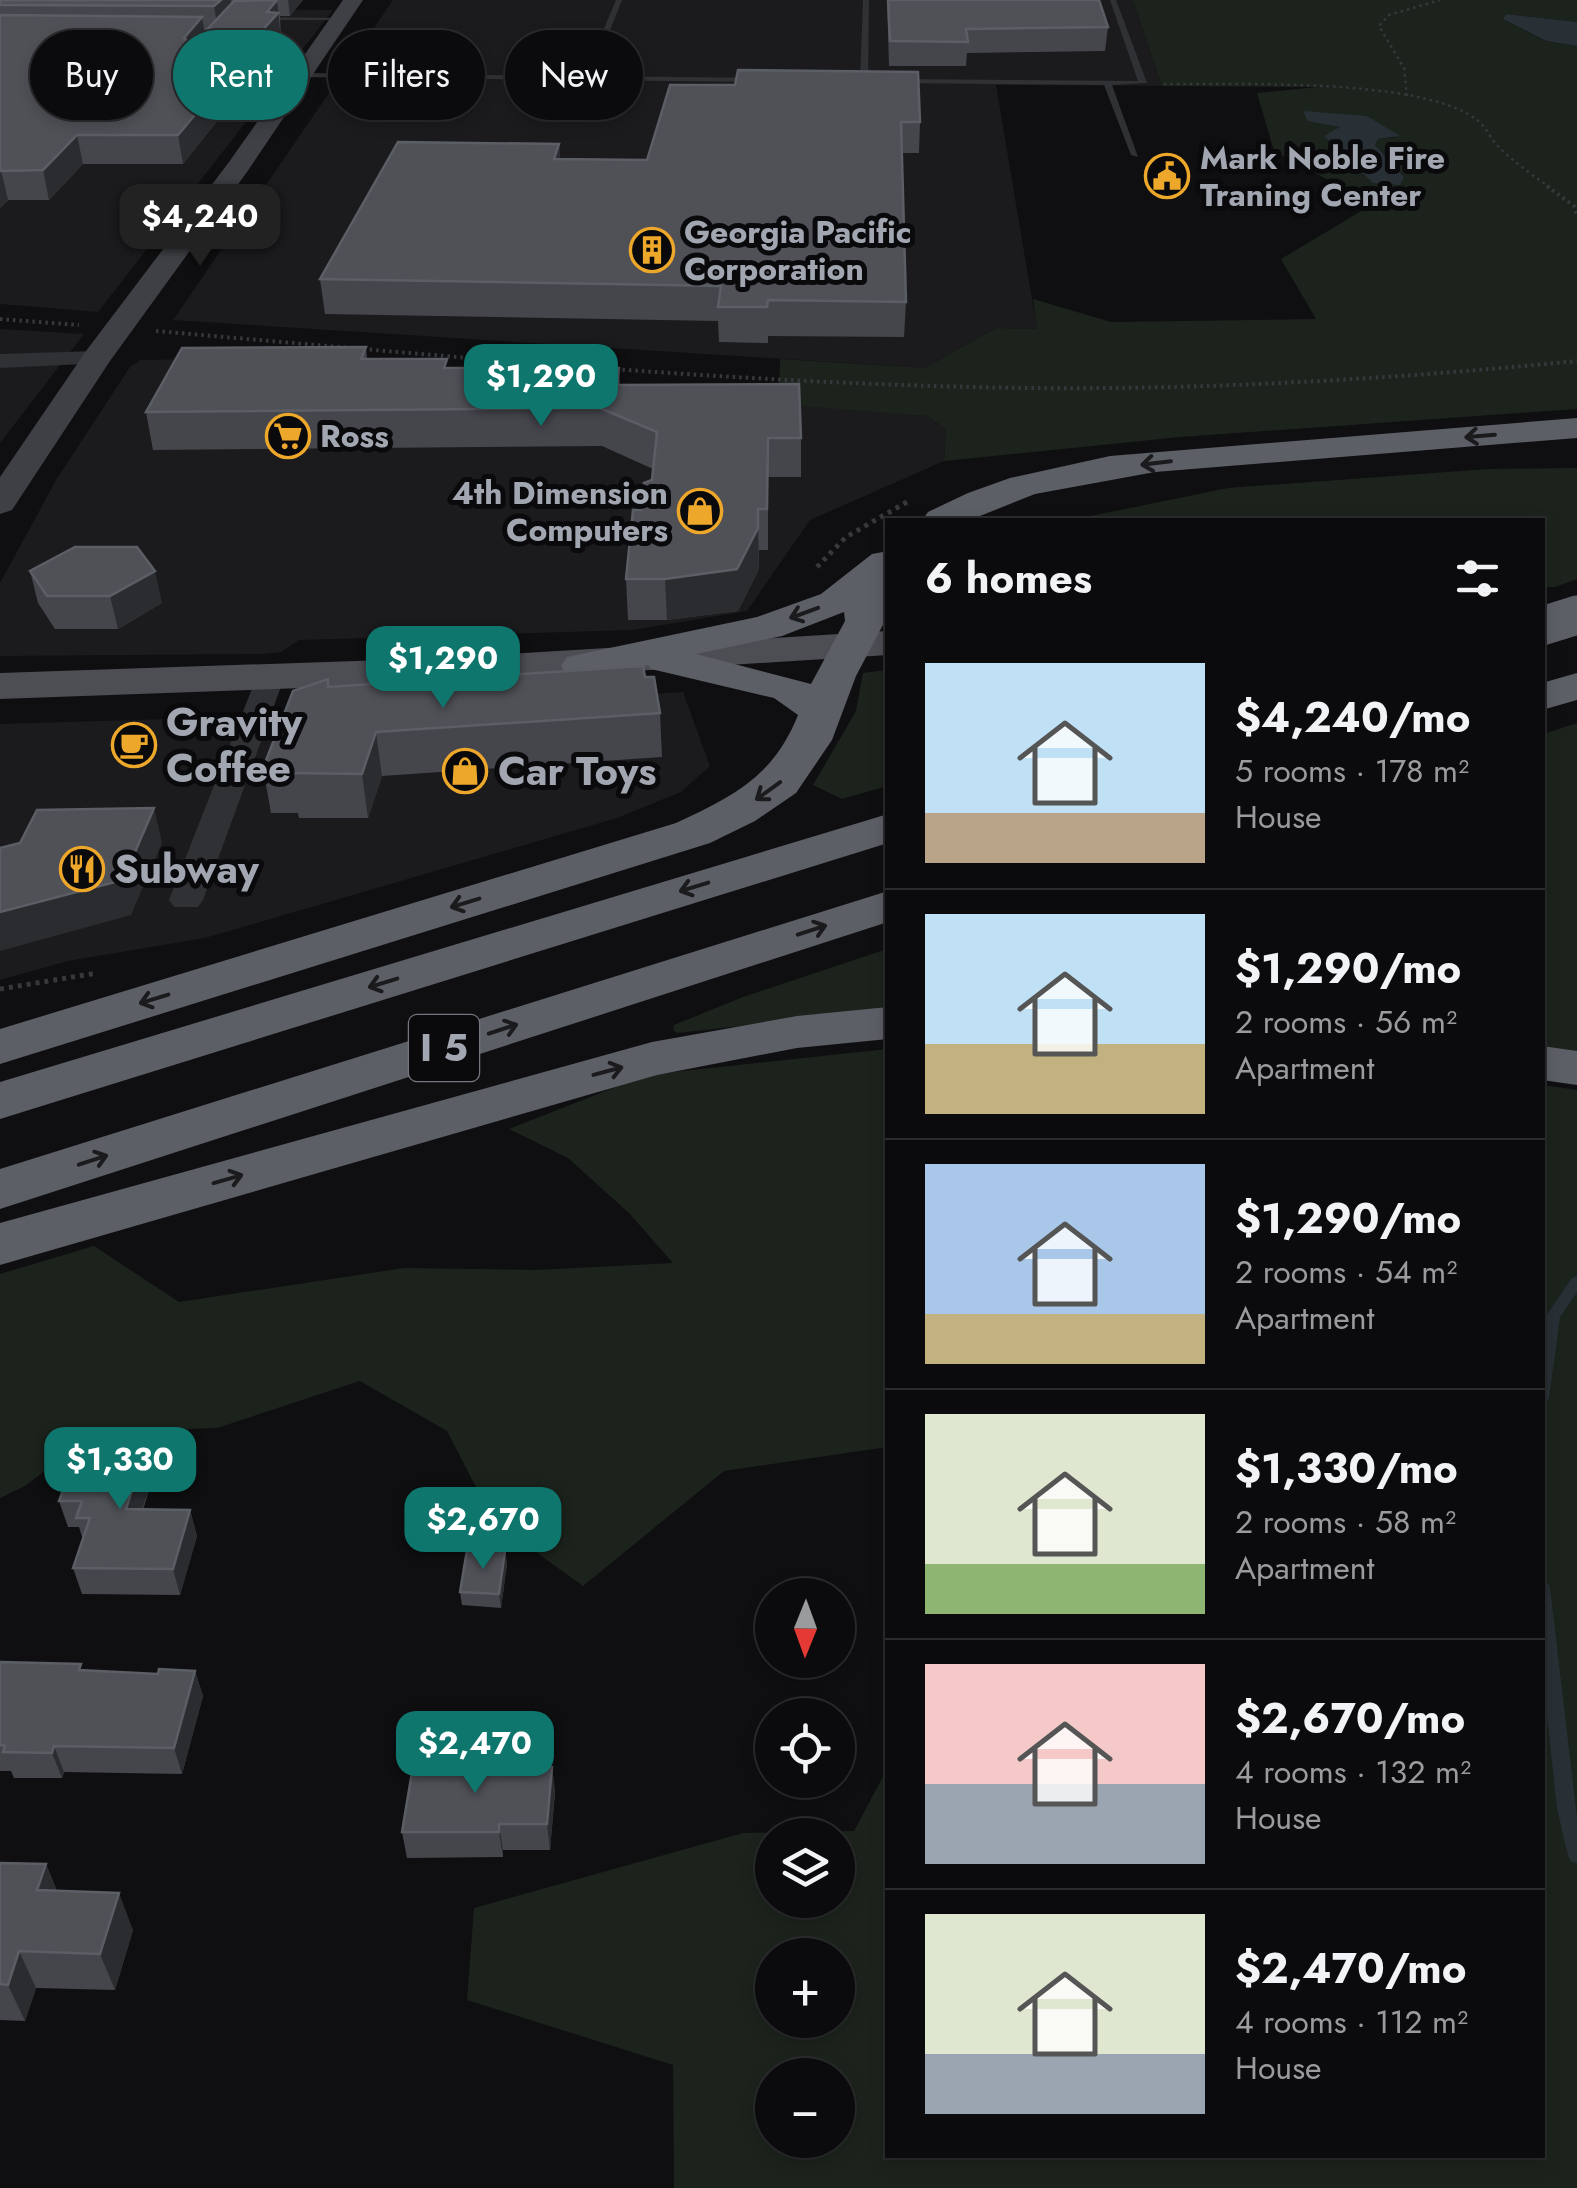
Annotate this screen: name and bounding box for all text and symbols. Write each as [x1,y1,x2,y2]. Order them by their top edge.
chip: Buy [30,30,153,120]
chip: Rent [173,30,308,120]
chip: Filters [328,30,485,120]
chip: New [505,30,643,120]
place label: Mark Noble Fire Traning Center [1200,135,1445,218]
public building icon: Mark Noble Fire Traning Center [1144,153,1190,199]
pin: $4,240 [119,184,281,269]
text: $4,240 [141,193,259,239]
place label: Georgia Pacific Corporation [684,209,912,292]
building icon: Georgia Pacific Corporation [629,227,675,273]
pin: $1,290 [460,344,622,429]
text: $1,290 [486,353,596,399]
supermarket icon: Ross [265,413,311,459]
place label: Ross [320,413,389,459]
one-way arrow [1464,427,1496,446]
one-way arrow [1140,454,1173,473]
place label: 4th Dimension Computers [452,470,668,553]
shop icon: 4th Dimension Computers [677,488,723,534]
text: 6 homes [925,548,1092,609]
icon: filters [1450,551,1505,606]
one-way arrow [789,605,820,623]
pin: $1,290 [362,626,524,711]
text: $1,290 [388,635,498,681]
text: $4,240/mo [1235,687,1471,748]
place label: Gravity Coffee [166,693,303,797]
icon: home [1005,703,1125,823]
cafe icon: Gravity Coffee [111,722,157,768]
place label: Car Toys [498,742,657,800]
shop icon: Car Toys [442,748,488,794]
text: 5 rooms · 178 m² [1235,748,1469,794]
one-way arrow [755,780,782,801]
text: House [1235,794,1322,840]
place label: Subway [114,840,260,898]
restaurant icon: Subway [59,846,105,892]
one-way arrow [679,879,710,897]
one-way arrow [450,896,481,914]
one-way arrow [796,920,828,938]
text: $1,290/mo [1235,938,1461,999]
icon: home [1005,954,1125,1074]
one-way arrow [368,975,400,993]
one-way arrow [139,991,171,1009]
text: 2 rooms · 56 m² [1235,999,1457,1045]
road number: I 5 [409,1015,479,1081]
one-way arrow [486,1019,518,1037]
text: Apartment [1235,1045,1374,1091]
one-way arrow [592,1060,623,1079]
one-way arrow [77,1149,108,1167]
one-way arrow [212,1169,244,1187]
text: $1,290/mo [1235,1188,1461,1249]
icon: home [1005,1204,1125,1324]
text: 2 rooms · 54 m² [1235,1249,1457,1295]
text: Apartment [1235,1295,1374,1341]
pin: $1,330 [39,1427,201,1512]
text: $1,330 [66,1436,174,1482]
text: $1,330/mo [1235,1438,1458,1499]
icon: home [1005,1454,1125,1574]
pin: $2,670 [402,1487,564,1572]
text: $2,670 [426,1496,540,1542]
text: 2 rooms · 58 m² [1235,1499,1456,1545]
text: Apartment [1235,1545,1374,1591]
north arrow [755,1578,855,1678]
map controls [755,1578,855,2158]
text: $2,670/mo [1235,1688,1465,1749]
button: locate [755,1698,855,1798]
icon: home [1005,1704,1125,1824]
pin: $2,470 [394,1711,556,1796]
text: $2,470 [418,1720,532,1766]
text: 4 rooms · 132 m² [1235,1749,1471,1795]
text: House [1235,1795,1322,1841]
button: layers [755,1818,855,1918]
button: + [755,1938,855,2038]
text: $2,470/mo [1235,1938,1467,1999]
icon: home [1005,1954,1125,2074]
text: 4 rooms · 112 m² [1235,1999,1468,2045]
text: House [1235,2045,1322,2091]
button: − [755,2058,855,2158]

